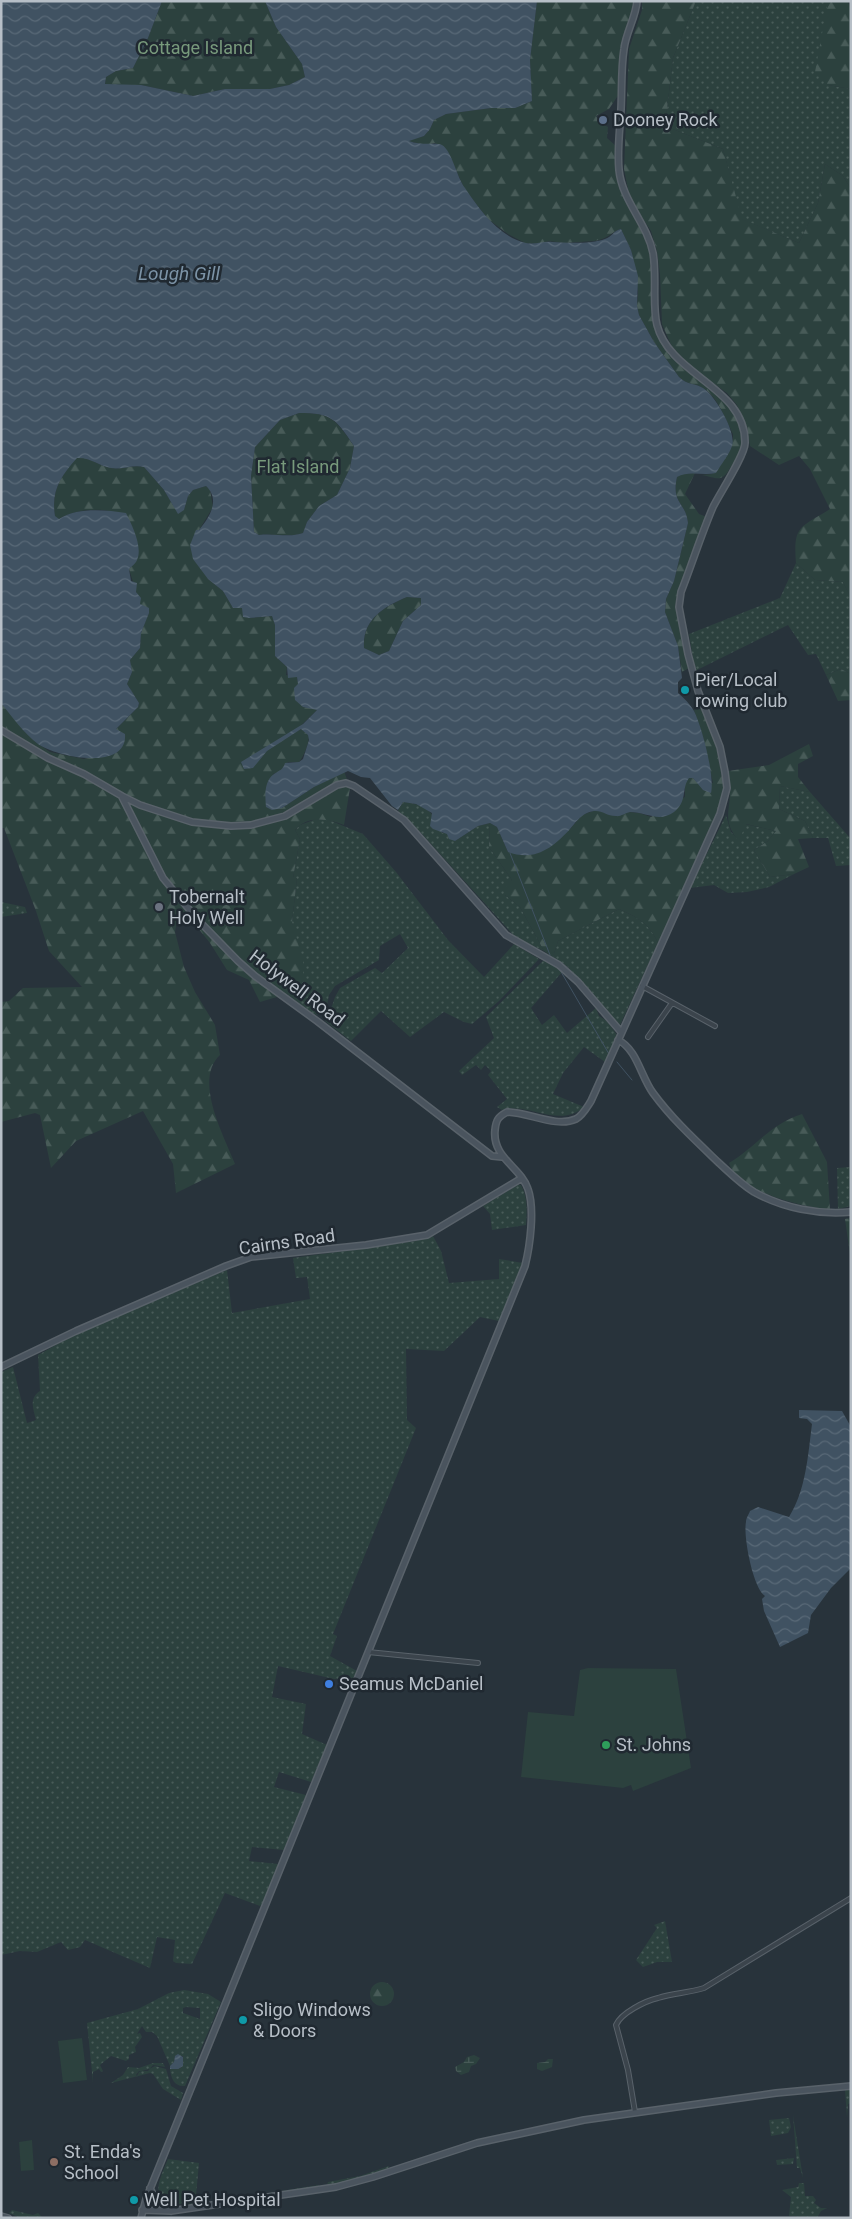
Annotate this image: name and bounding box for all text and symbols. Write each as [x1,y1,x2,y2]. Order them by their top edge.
park label: Cottage Island [137,37,253,58]
place label: Dooney Rock [613,109,718,130]
marker: Dooney Rock [597,114,609,126]
water label: Lough Gill [138,262,220,285]
park label: Flat Island [257,456,339,477]
place label: Pier/Local rowing club [695,669,787,711]
marker: Pier/Local rowing club [679,684,691,696]
place label: Tobernalt Holy Well [169,886,245,928]
marker: Tobernalt Holy Well [153,901,165,913]
street label: Holywell Road [246,945,349,1030]
street label: Cairns Road [237,1224,336,1259]
place label: Seamus McDaniel [339,1673,483,1694]
marker: Seamus McDaniel [323,1678,335,1690]
place label: St. Johns [616,1734,691,1755]
marker: St. Johns [600,1739,612,1751]
place label: Sligo Windows & Doors [253,1999,371,2041]
marker: Sligo Windows & Doors [237,2014,249,2026]
place label: St. Enda's School [64,2141,141,2183]
marker: St. Enda's School [48,2156,60,2168]
place label: Well Pet Hospital [144,2189,281,2210]
marker: Well Pet Hospital [128,2194,140,2206]

